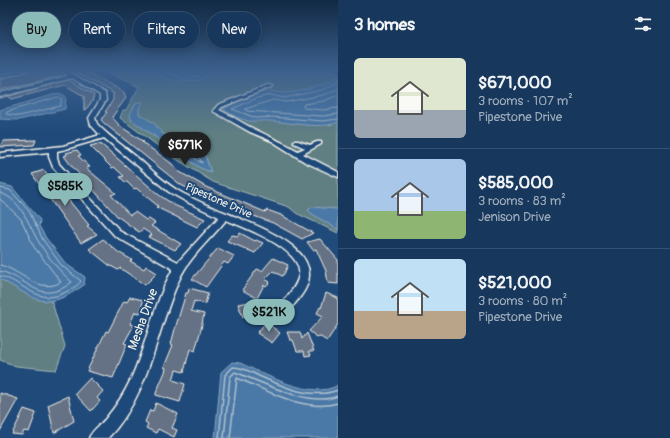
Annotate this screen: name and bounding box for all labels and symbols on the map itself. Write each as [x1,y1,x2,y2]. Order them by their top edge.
pin: $671K [157,132,213,166]
pin: $585K [37,173,93,207]
street label: Pipestone Drive [184,180,255,221]
street label: Mesha Drive [124,286,162,352]
pin: $521K [241,299,297,333]

